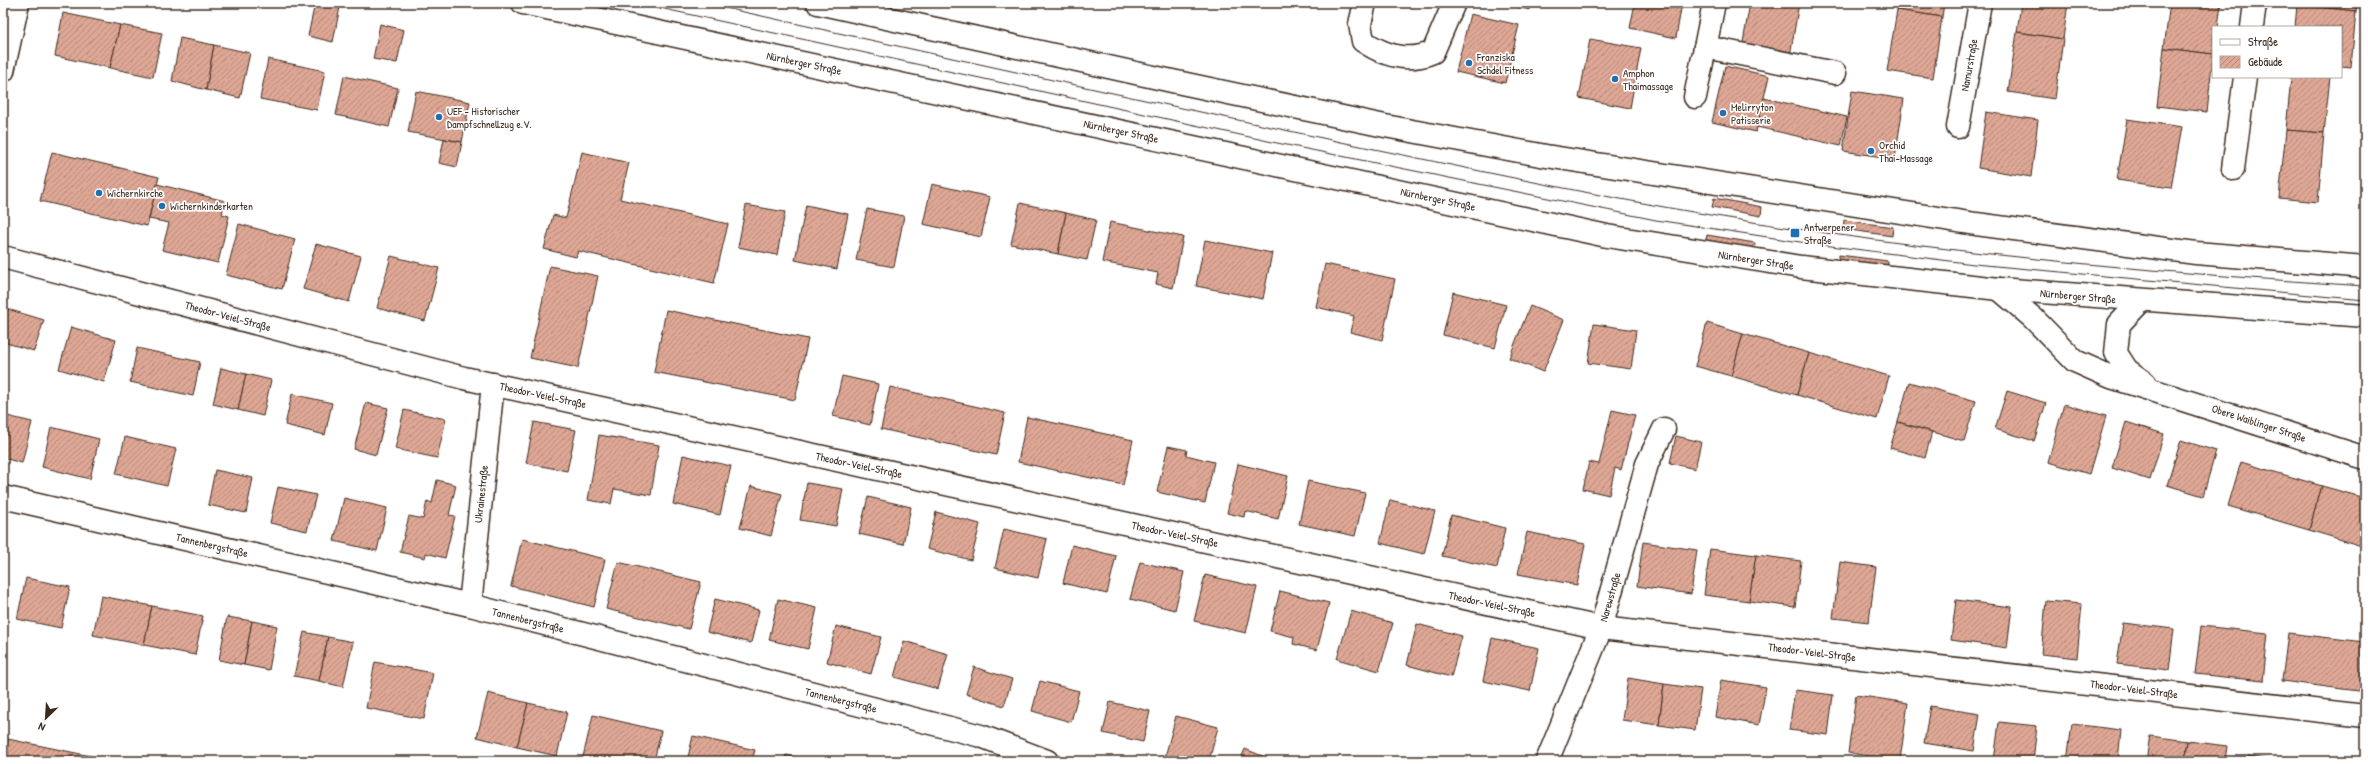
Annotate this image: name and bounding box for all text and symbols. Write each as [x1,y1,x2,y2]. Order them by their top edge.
legend [2212,26,2342,78]
text: Straße [2248,33,2278,50]
street label: Namurstraße [1958,37,1981,92]
street label: Nürnberger Straße [765,48,843,78]
place label: Franziska Schdel Fitness [1476,50,1533,77]
text: Gebäude [2248,53,2283,70]
marker: Franziska Schdel Fitness [1464,58,1474,68]
place label: Amphon Thaimassage [1623,66,1674,93]
marker: Amphon Thaimassage [1610,74,1620,84]
place label: Melirryton Patisserie [1731,100,1774,127]
place label: UEF - Historischer Dampfschnellzug e.V. [447,104,532,131]
marker: Melirryton Patisserie [1718,108,1728,118]
marker: UEF - Historischer Dampfschnellzug e.V. [434,112,444,122]
street label: Nürnberger Straße [1082,116,1160,146]
place label: Orchid Thai-Massage [1879,138,1934,165]
marker: Orchid Thai-Massage [1866,146,1876,156]
street label: Nürnberger Straße [1399,184,1477,214]
place label: Wichernkirche [107,186,164,200]
marker: Wichernkirche [94,188,104,198]
place label: Wichernkinderkarten [170,199,253,213]
marker: Wichernkinderkarten [157,201,167,211]
place label: Antwerpener Straße [1804,220,1855,247]
marker: Antwerpener Straße [1789,227,1801,239]
street label: Nürnberger Straße [1717,247,1795,273]
street label: Nürnberger Straße [2039,286,2117,306]
street label: Theodor-Veiel-Straße [184,298,273,334]
street label: Theodor-Veiel-Straße [498,379,588,411]
street label: Obere Waiblinger Straße [2210,401,2308,445]
street label: Theodor-Veiel-Straße [814,449,904,481]
street label: Ukrainestraße [471,464,491,523]
street label: Theodor-Veiel-Straße [1130,518,1220,550]
street label: Tannenbergstraße [175,530,250,560]
street label: Narewstraße [1596,570,1624,623]
street label: Theodor-Veiel-Straße [1447,588,1537,620]
street label: Tannenbergstraße [491,604,566,636]
street label: Theodor-Veiel-Straße [1767,640,1857,664]
street label: Theodor-Veiel-Straße [2089,677,2179,701]
street label: Tannenbergstraße [804,684,879,716]
north arrow [26,698,66,738]
text: N [36,719,47,735]

